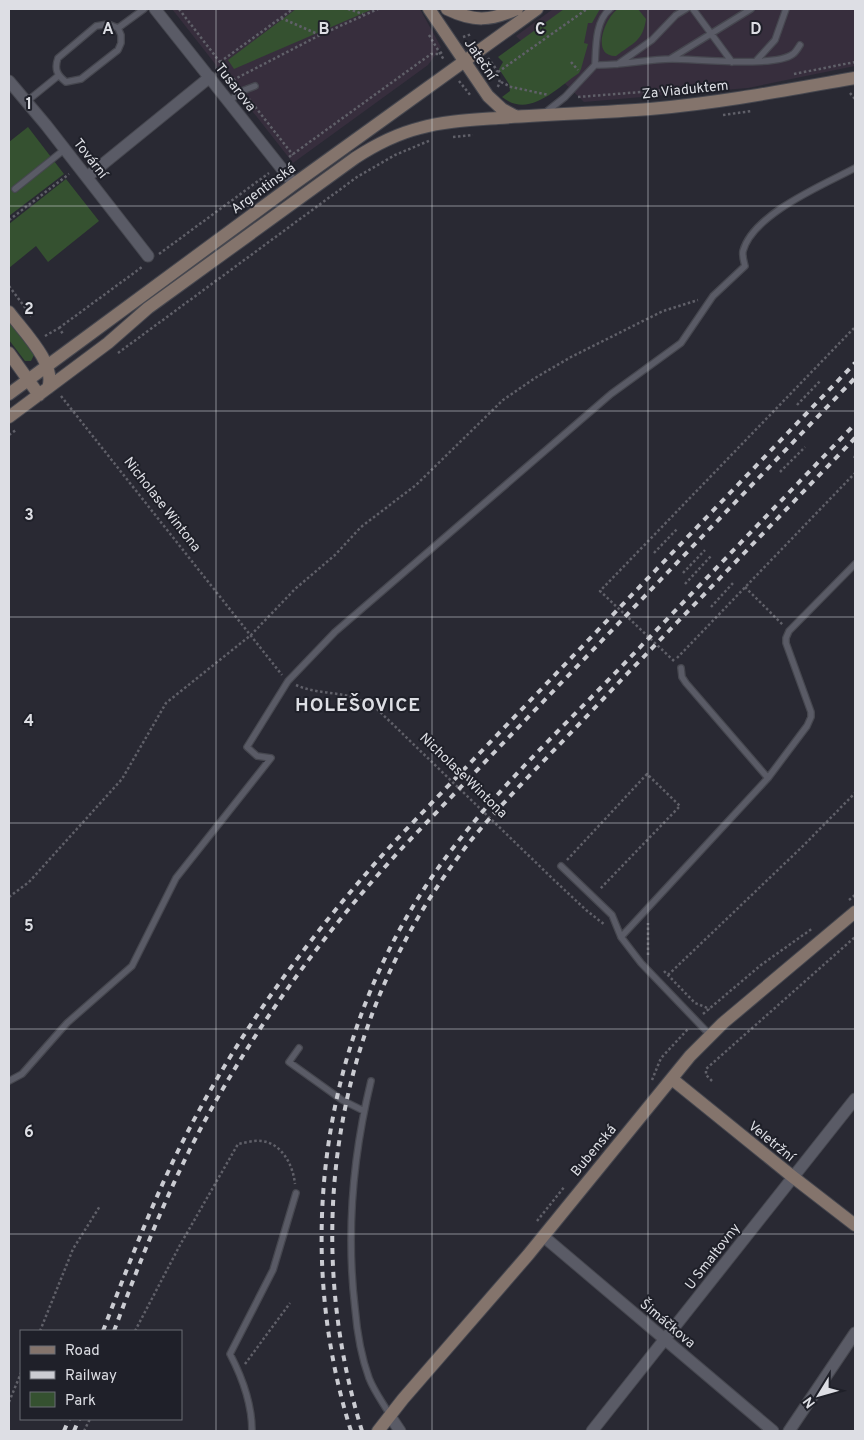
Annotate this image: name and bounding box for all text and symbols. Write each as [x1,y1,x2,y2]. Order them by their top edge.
text: A [102,20,114,40]
text: B [318,20,330,40]
text: C [535,20,545,40]
text: D [750,20,762,40]
street label: Jateční [460,36,501,85]
street label: Tusarova [211,60,259,115]
street label: Za Viaduktem [641,77,729,104]
text: 1 [26,95,32,115]
street label: Tovární [69,136,112,183]
street label: Argentinská [228,160,299,218]
text: 2 [24,300,34,320]
street label: Nicholase Wintona [120,454,204,556]
text: 3 [24,506,34,526]
district label: HOLEŠOVICE [295,693,421,718]
text: 4 [24,712,34,732]
street label: Nicholase Wintona [415,730,510,822]
text: 5 [24,917,34,937]
street label: Veletržní [744,1118,799,1167]
street label: Bubenská [568,1122,621,1180]
text: 6 [24,1123,34,1143]
street label: U Smaltovny [682,1220,744,1294]
street label: Šimáčkova [636,1295,699,1352]
legend [20,1330,182,1420]
text: Road [65,1342,100,1361]
text: Railway [65,1367,117,1386]
north arrow [794,1370,844,1420]
text: Park [65,1392,96,1411]
text: N [800,1393,820,1411]

